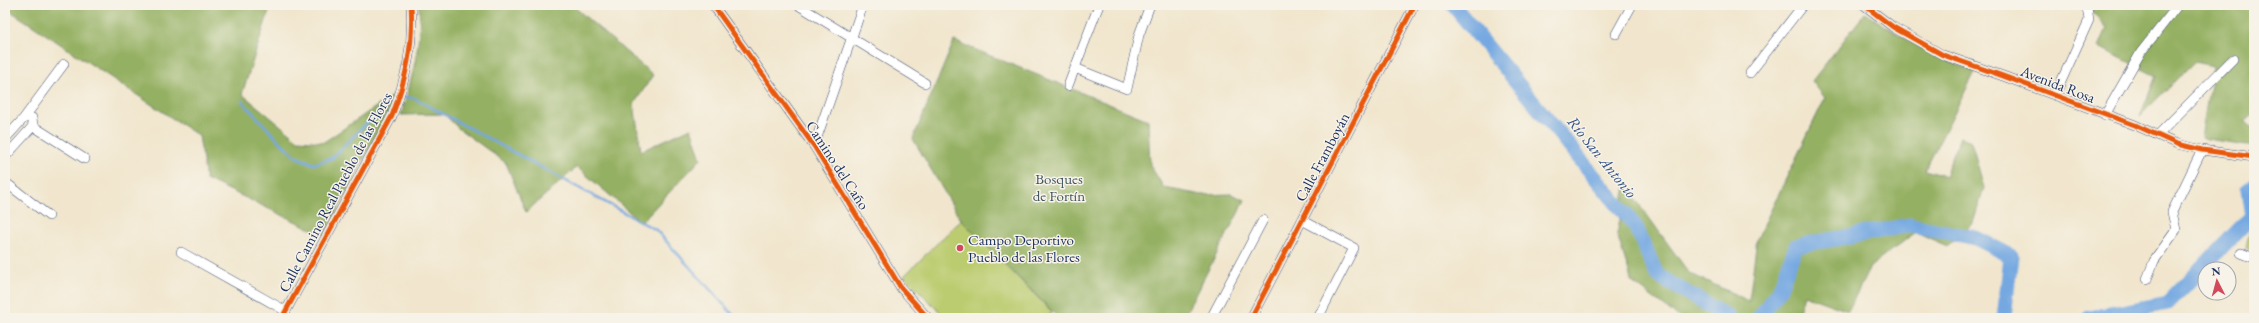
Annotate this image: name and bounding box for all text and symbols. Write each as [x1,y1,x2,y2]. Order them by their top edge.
street label: Avenida Rosa [2017,61,2098,107]
street label: Calle Camino Real Pueblo de las Flores [274,89,396,295]
street label: Calle Framboyán [1291,109,1353,205]
water label: Río San Antonio [1563,112,1641,202]
street label: Camino del Caño [802,117,874,213]
park label: Bosques de Fortín [1033,169,1085,205]
place label: Campo Deportivo Pueblo de las Flores [968,230,1080,266]
marker: Campo Deportivo Pueblo de las Flores [955,243,965,253]
north arrow [2197,261,2237,301]
text: N [2211,264,2221,278]

